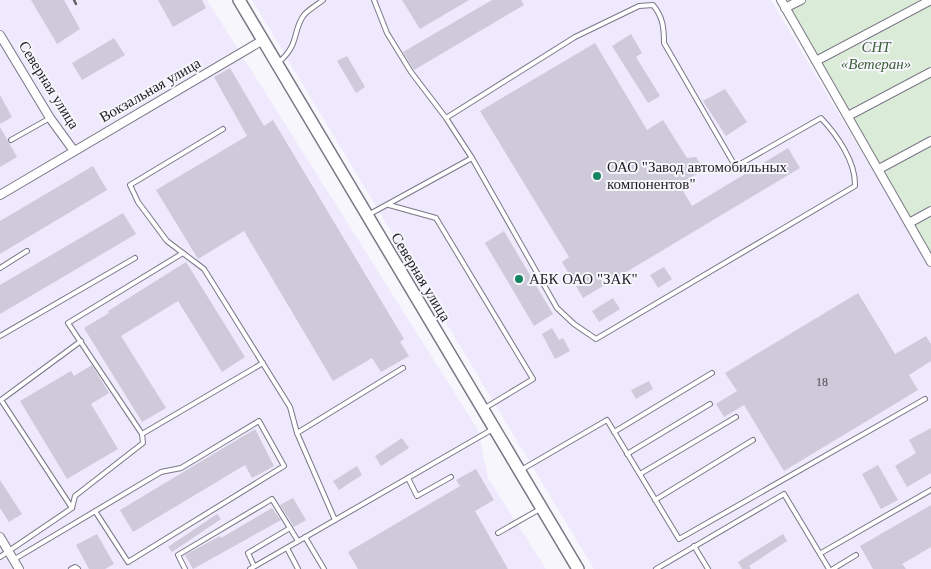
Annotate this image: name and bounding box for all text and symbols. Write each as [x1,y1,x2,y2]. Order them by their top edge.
street label: Северная улица [16,38,83,132]
park label: СНТ «Ветеран» [841,39,911,72]
street label: Вокзальная улица [97,54,204,125]
place label: ОАО "Завод автомобильных компонентов" [607,159,788,192]
marker: ОАО "Завод автомобильных компонентов" [591,170,603,182]
street label: Северная улица [388,230,454,324]
place label: АБК ОАО "ЗАК" [529,271,638,287]
marker: АБК ОАО "ЗАК" [513,273,525,285]
house number: 18 [816,375,828,389]

